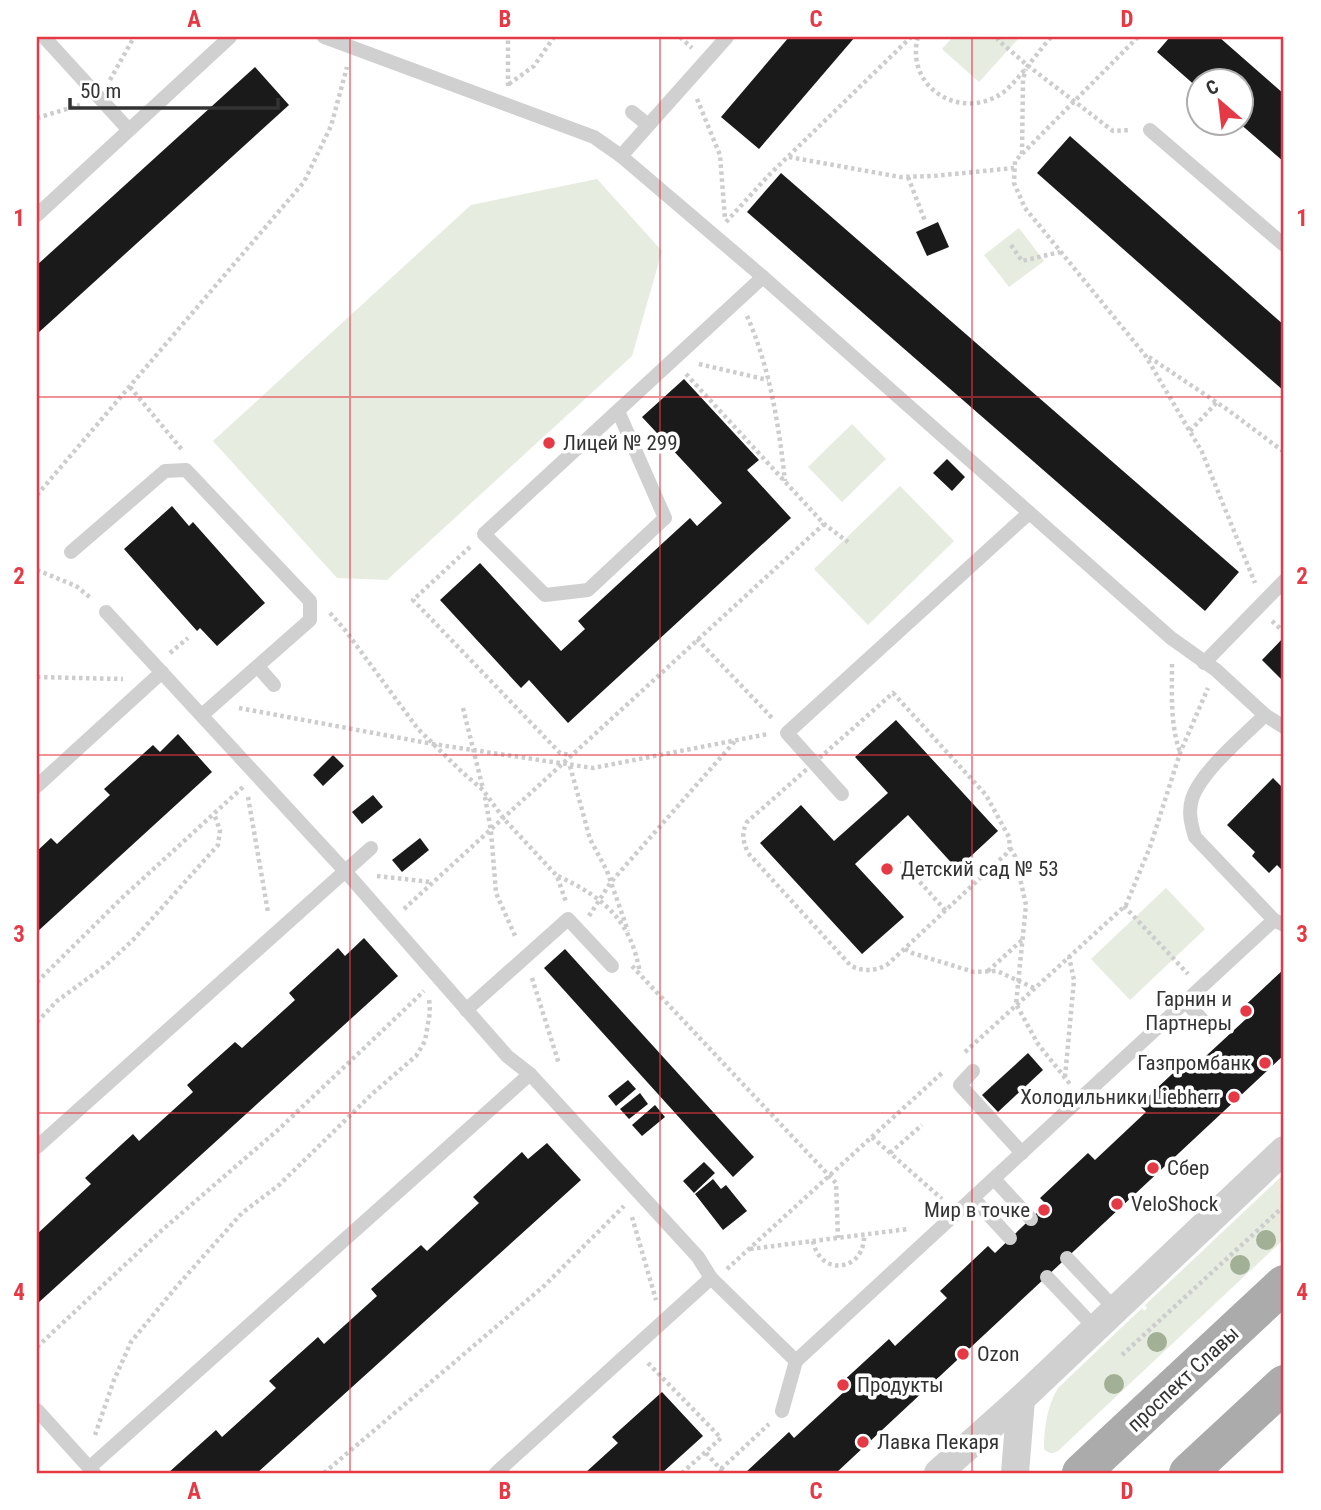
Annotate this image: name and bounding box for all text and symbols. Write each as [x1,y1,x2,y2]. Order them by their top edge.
text: A [187,6,201,33]
text: B [499,6,511,33]
text: C [809,6,823,33]
text: D [1121,6,1134,33]
scale bar [70,66,278,110]
north arrow [1184,66,1254,136]
text: С [1202,75,1223,100]
text: 50 m [80,79,121,103]
text: 1 [13,205,25,232]
text: 1 [1296,205,1308,232]
place label: Лицей № 299 [563,431,678,455]
marker: Лицей № 299 [541,435,557,451]
text: 2 [13,563,25,590]
text: 2 [1296,563,1308,590]
place label: Детский сад № 53 [901,857,1059,881]
marker: Детский сад № 53 [879,861,895,877]
text: 3 [13,921,25,948]
text: 3 [1296,921,1308,948]
place label: Гарнин и Партнеры [1145,987,1232,1035]
marker: Гарнин и Партнеры [1238,1003,1254,1019]
place label: Газпромбанк [1137,1051,1251,1075]
marker: Газпромбанк [1257,1055,1273,1071]
place label: Холодильники Liebherr [1020,1085,1220,1109]
marker: Холодильники Liebherr [1226,1089,1242,1105]
place label: Сбер [1167,1156,1209,1180]
marker: Сбер [1145,1160,1161,1176]
place label: VeloShock [1131,1192,1219,1216]
marker: VeloShock [1109,1196,1125,1212]
place label: Мир в точке [924,1198,1030,1222]
marker: Мир в точке [1036,1202,1052,1218]
text: 4 [13,1279,25,1306]
text: 4 [1296,1279,1308,1306]
street label: проспект Славы [1122,1321,1244,1437]
place label: Ozon [977,1342,1019,1366]
marker: Ozon [955,1346,971,1362]
place label: Продукты [857,1373,944,1397]
marker: Продукты [835,1377,851,1393]
place label: Лавка Пекаря [877,1430,999,1454]
marker: Лавка Пекаря [855,1434,871,1450]
text: A [187,1478,201,1505]
text: B [499,1478,511,1505]
text: C [809,1478,823,1505]
text: D [1121,1478,1134,1505]

